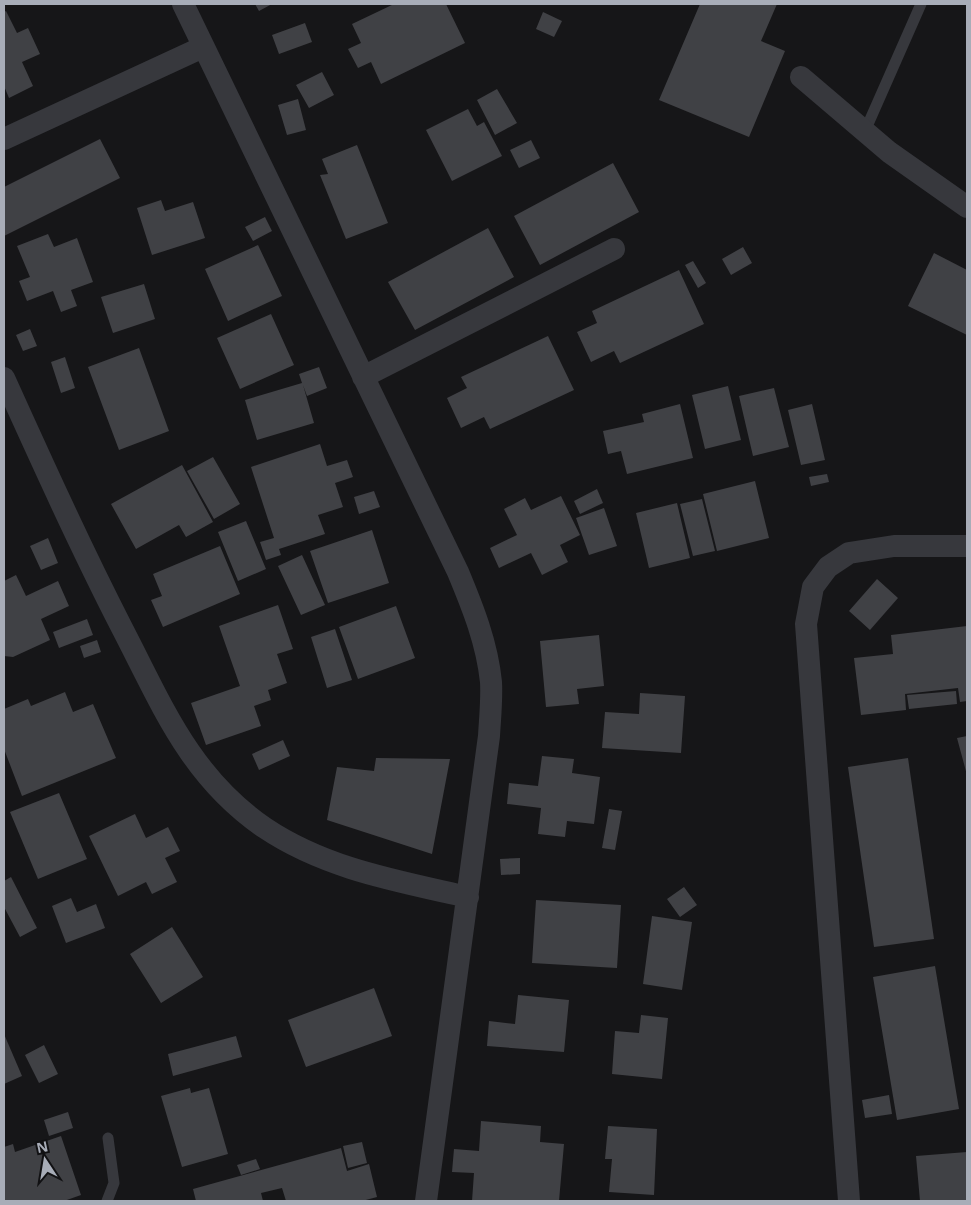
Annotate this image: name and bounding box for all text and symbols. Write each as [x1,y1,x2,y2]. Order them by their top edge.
north arrow [20,1135,70,1185]
text: N [35,1136,50,1157]

